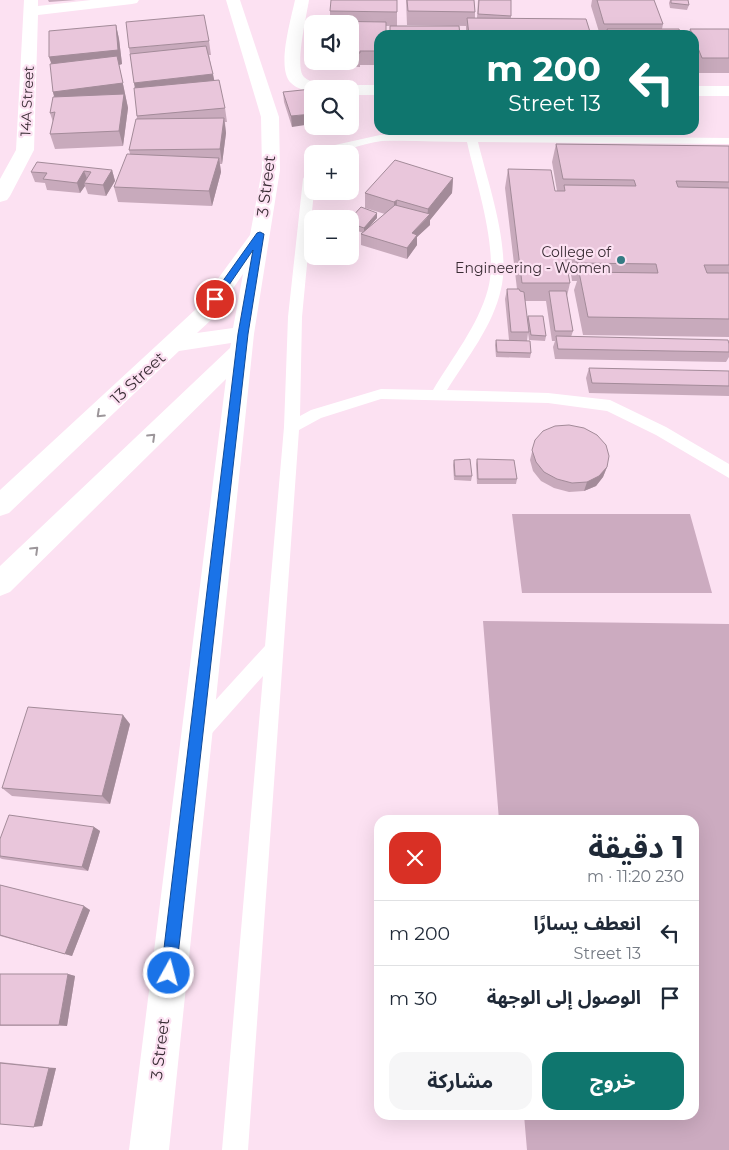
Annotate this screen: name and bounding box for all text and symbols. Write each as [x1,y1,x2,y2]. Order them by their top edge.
map controls [304,15,359,265]
button: sound [304,15,359,70]
text: 200 m [486,47,601,90]
icon: left [619,50,684,115]
street label: 14A Street [16,65,38,137]
button: search [304,80,359,135]
text: 13 Street [508,90,601,117]
button: + [304,145,359,200]
street label: 3 Street [253,154,279,218]
button: − [304,210,359,265]
place label: College of Engineering - Women [455,243,612,277]
marker: College of Engineering - Women [615,254,627,266]
pin [194,278,236,320]
icon: arrive [201,285,229,313]
street label: 13 Street [107,348,169,408]
one-way arrow [97,408,106,417]
one-way arrow [146,434,155,443]
one-way arrow [29,547,38,556]
text: 1 دقيقة [588,829,684,866]
button: close [389,832,441,884]
text: 230 m · 11:20 [587,867,684,886]
text: انعطف يسارًا [534,912,641,935]
icon: left [656,919,684,947]
text: 200 m [389,922,450,945]
text: 13 Street [574,944,641,963]
position arrow [142,946,194,998]
icon: arrive [656,984,684,1012]
text: الوصول إلى الوجهة [487,986,641,1009]
text: 30 m [389,987,437,1010]
street label: 3 Street [147,1017,173,1081]
button: مشاركة [389,1052,532,1110]
button: خروج [542,1052,684,1110]

